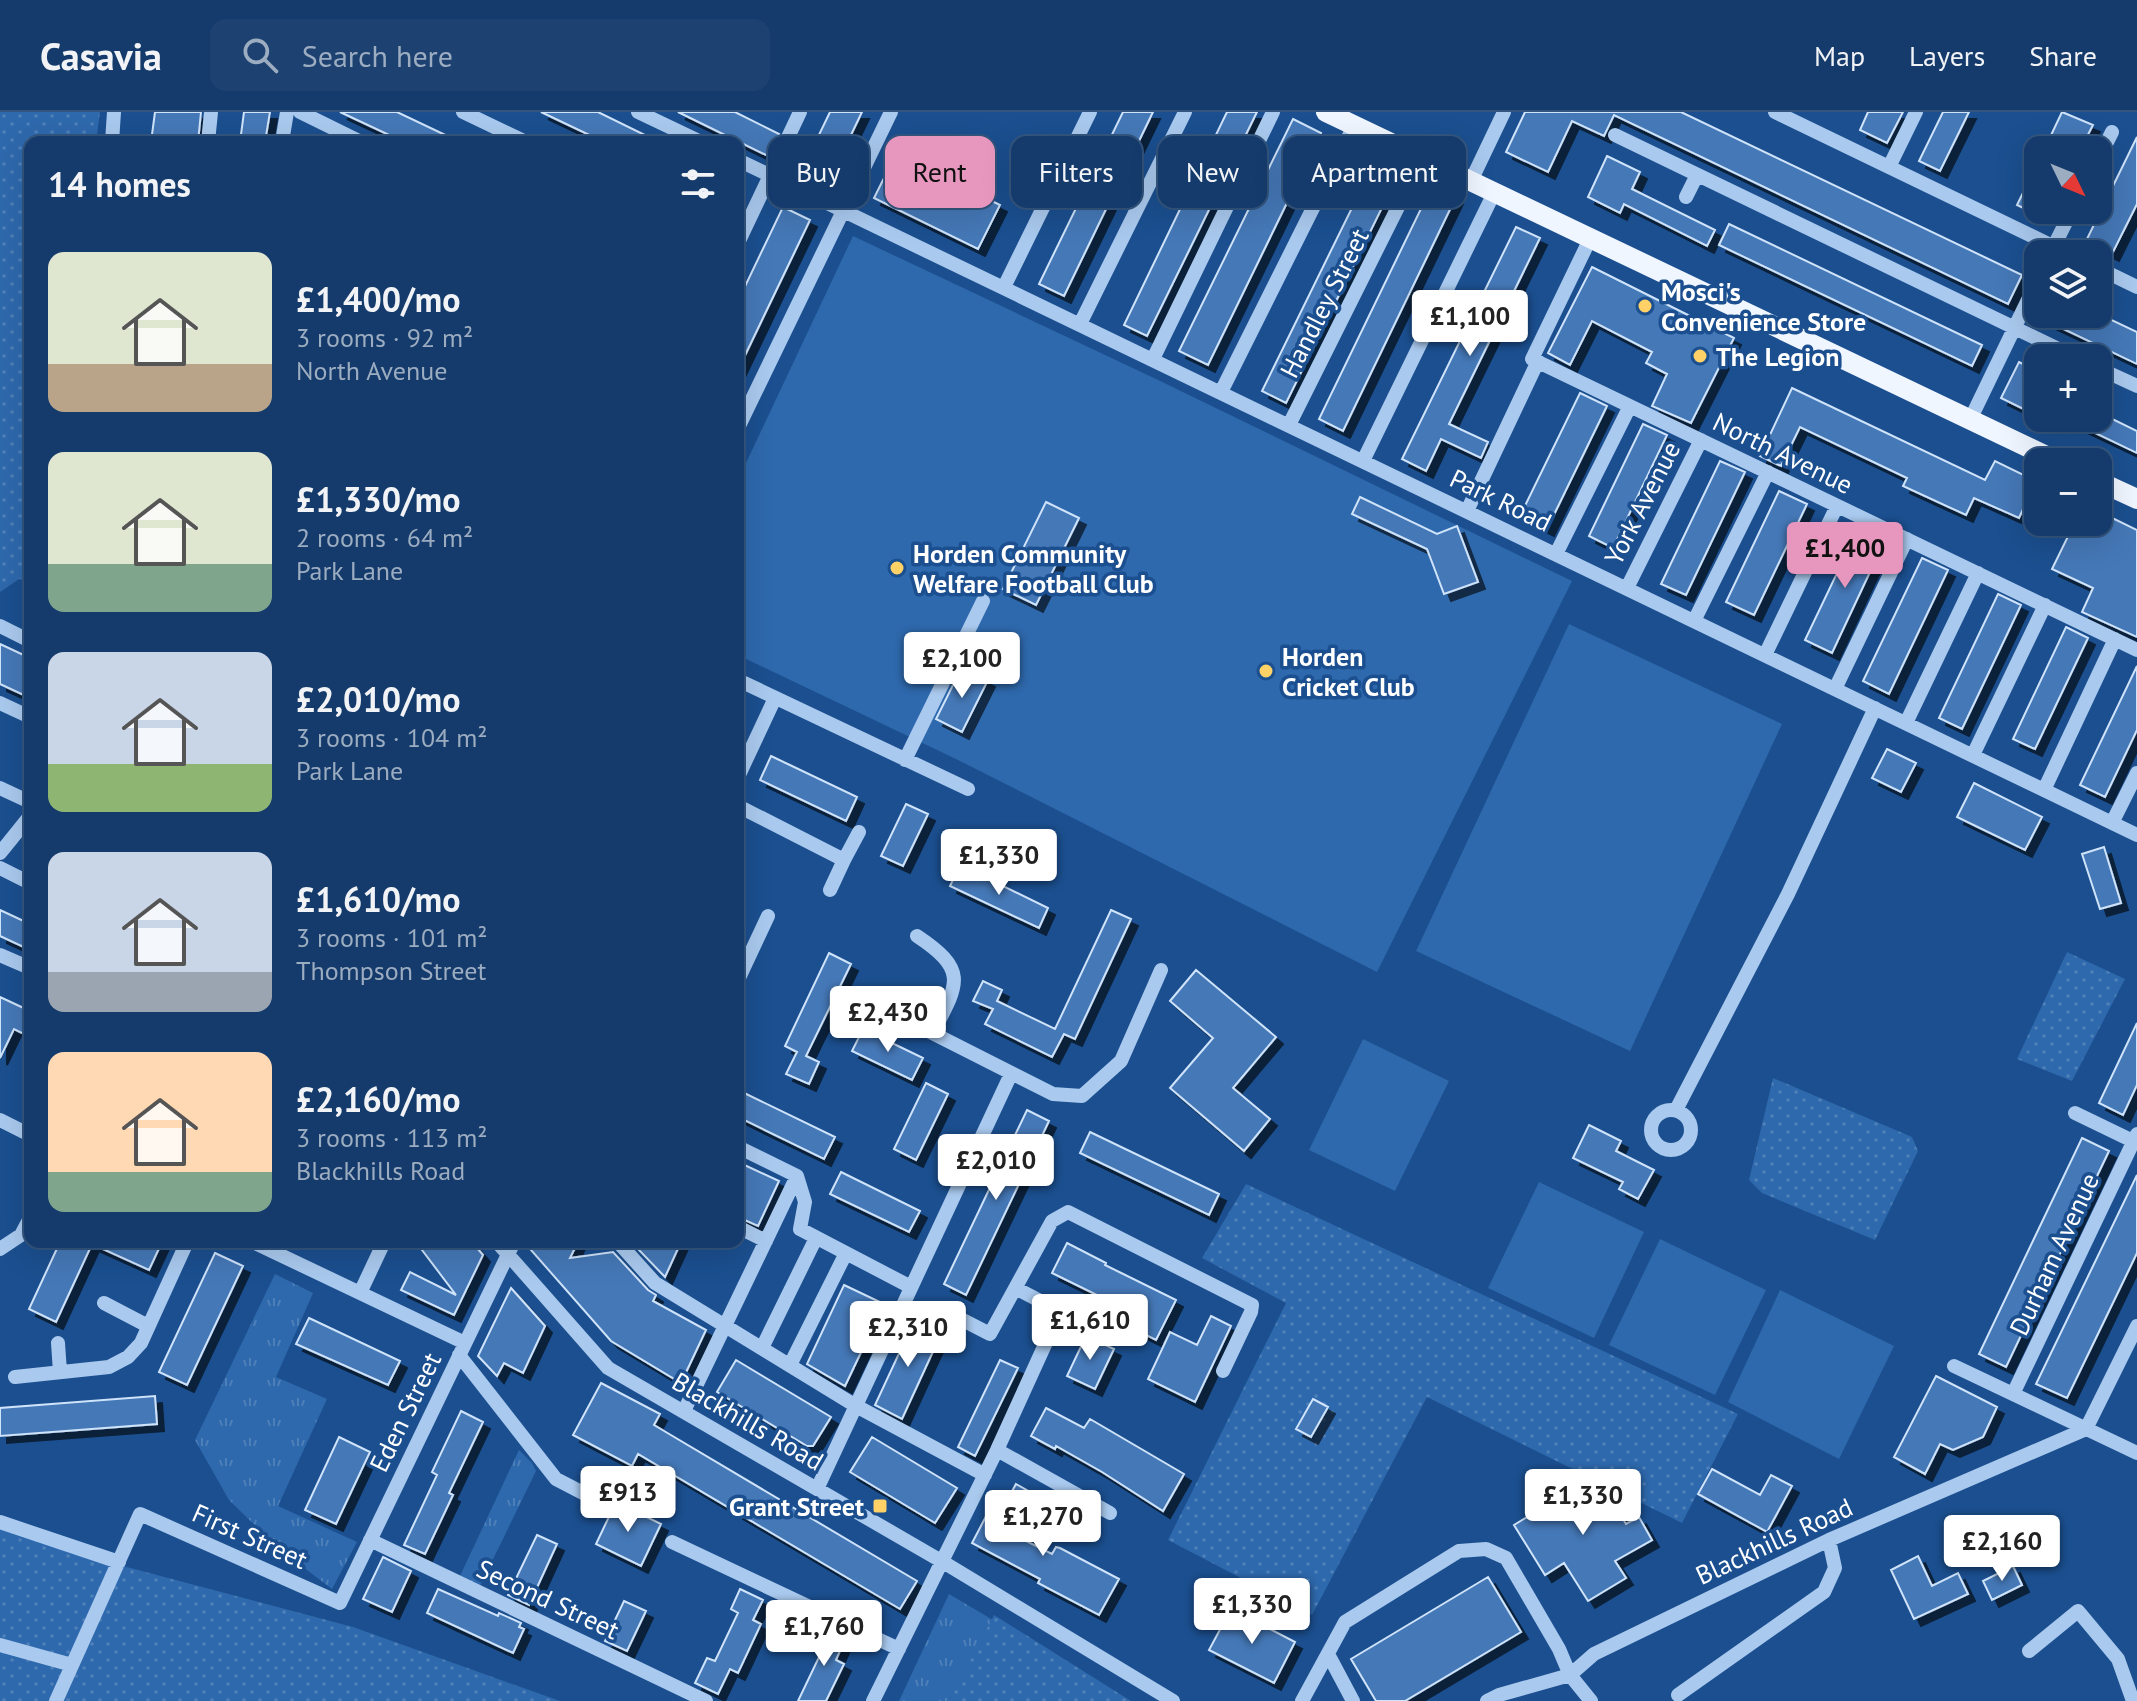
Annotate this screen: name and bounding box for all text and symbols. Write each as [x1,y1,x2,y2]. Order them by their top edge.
search box [210,19,770,91]
text: Casavia [40,31,162,80]
icon: search [238,33,282,77]
text: Search here [302,36,453,75]
text: Map [1814,37,1865,74]
text: Layers [1909,37,1985,74]
text: Share [2029,37,2097,74]
chip: Buy [768,136,869,208]
chip: Rent [885,136,995,208]
chip: Filters [1011,136,1142,208]
chip: New [1158,136,1267,208]
chip: Apartment [1283,136,1466,208]
north arrow [2024,136,2112,224]
map controls [2024,136,2112,536]
text: 14 homes [48,162,191,206]
icon: filters [676,162,720,206]
street label: Handley Street [1272,223,1376,383]
button: layers [2024,240,2112,328]
place label: Mosci's Convenience Store [1661,275,1866,338]
text: £1,400/mo [296,277,460,321]
icon: home [112,284,208,380]
pin: £1,100 [1405,290,1535,358]
marker: Mosci's Convenience Store [1636,297,1654,315]
text: £1,100 [1430,299,1510,332]
text: 3 rooms · 92 m² [296,321,473,354]
place label: The Legion [1716,340,1839,373]
button: + [2024,344,2112,432]
marker: The Legion [1691,347,1709,365]
text: North Avenue [296,354,447,387]
street label: North Avenue [1708,405,1858,501]
street label: York Avenue [1597,436,1687,570]
button: − [2024,448,2112,536]
street label: Park Road [1445,461,1557,539]
text: £1,330/mo [296,477,460,521]
icon: home [112,484,208,580]
text: 2 rooms · 64 m² [296,521,473,554]
pin: £1,400 [1780,522,1910,590]
text: £1,400 [1805,531,1885,564]
place label: Horden Community Welfare Football Club [913,537,1154,600]
text: Park Lane [296,554,403,587]
marker: Horden Community Welfare Football Club [888,559,906,577]
pin: £2,100 [897,632,1027,700]
place label: Horden Cricket Club [1282,640,1415,703]
text: £2,100 [922,641,1002,674]
marker: Horden Cricket Club [1257,662,1275,680]
text: £2,010/mo [296,677,460,721]
icon: home [112,684,208,780]
text: 3 rooms · 104 m² [296,721,488,754]
text: Park Lane [296,754,403,787]
pin: £1,330 [934,829,1064,897]
text: £1,330 [959,838,1039,871]
text: £1,610/mo [296,877,460,921]
icon: home [112,884,208,980]
text: 3 rooms · 101 m² [296,921,488,954]
text: Thompson Street [296,954,486,987]
pin: £2,430 [823,986,953,1054]
text: £2,430 [848,995,928,1028]
text: £2,160/mo [296,1077,460,1121]
icon: home [112,1084,208,1180]
text: 3 rooms · 113 m² [296,1121,488,1154]
pin: £2,010 [931,1134,1061,1202]
text: £2,010 [956,1143,1036,1176]
text: Blackhills Road [296,1154,465,1187]
street label: Durham Avenue [2002,1168,2106,1340]
pin: £1,610 [1025,1294,1155,1362]
pin: £2,310 [843,1301,973,1369]
text: £1,610 [1050,1303,1130,1336]
text: £2,310 [868,1310,948,1343]
street label: Eden Street [362,1347,448,1477]
street label: Blackhills Road [667,1364,829,1478]
pin: £913 [581,1466,675,1534]
pin: £1,330 [1518,1469,1648,1537]
text: £913 [599,1475,657,1508]
text: £1,330 [1543,1478,1623,1511]
place label: Grant Street [729,1490,864,1523]
pin: £1,270 [978,1490,1108,1558]
street label: Blackhills Road [1690,1490,1858,1592]
street label: First Street [187,1496,313,1576]
marker: Grant Street [871,1497,889,1515]
text: £1,270 [1003,1499,1083,1532]
pin: £2,160 [1937,1515,2067,1583]
text: £2,160 [1962,1524,2042,1557]
street label: Second Street [472,1552,625,1646]
pin: £1,330 [1187,1578,1317,1646]
text: £1,330 [1212,1587,1292,1620]
pin: £1,760 [759,1600,889,1668]
text: £1,760 [784,1609,864,1642]

